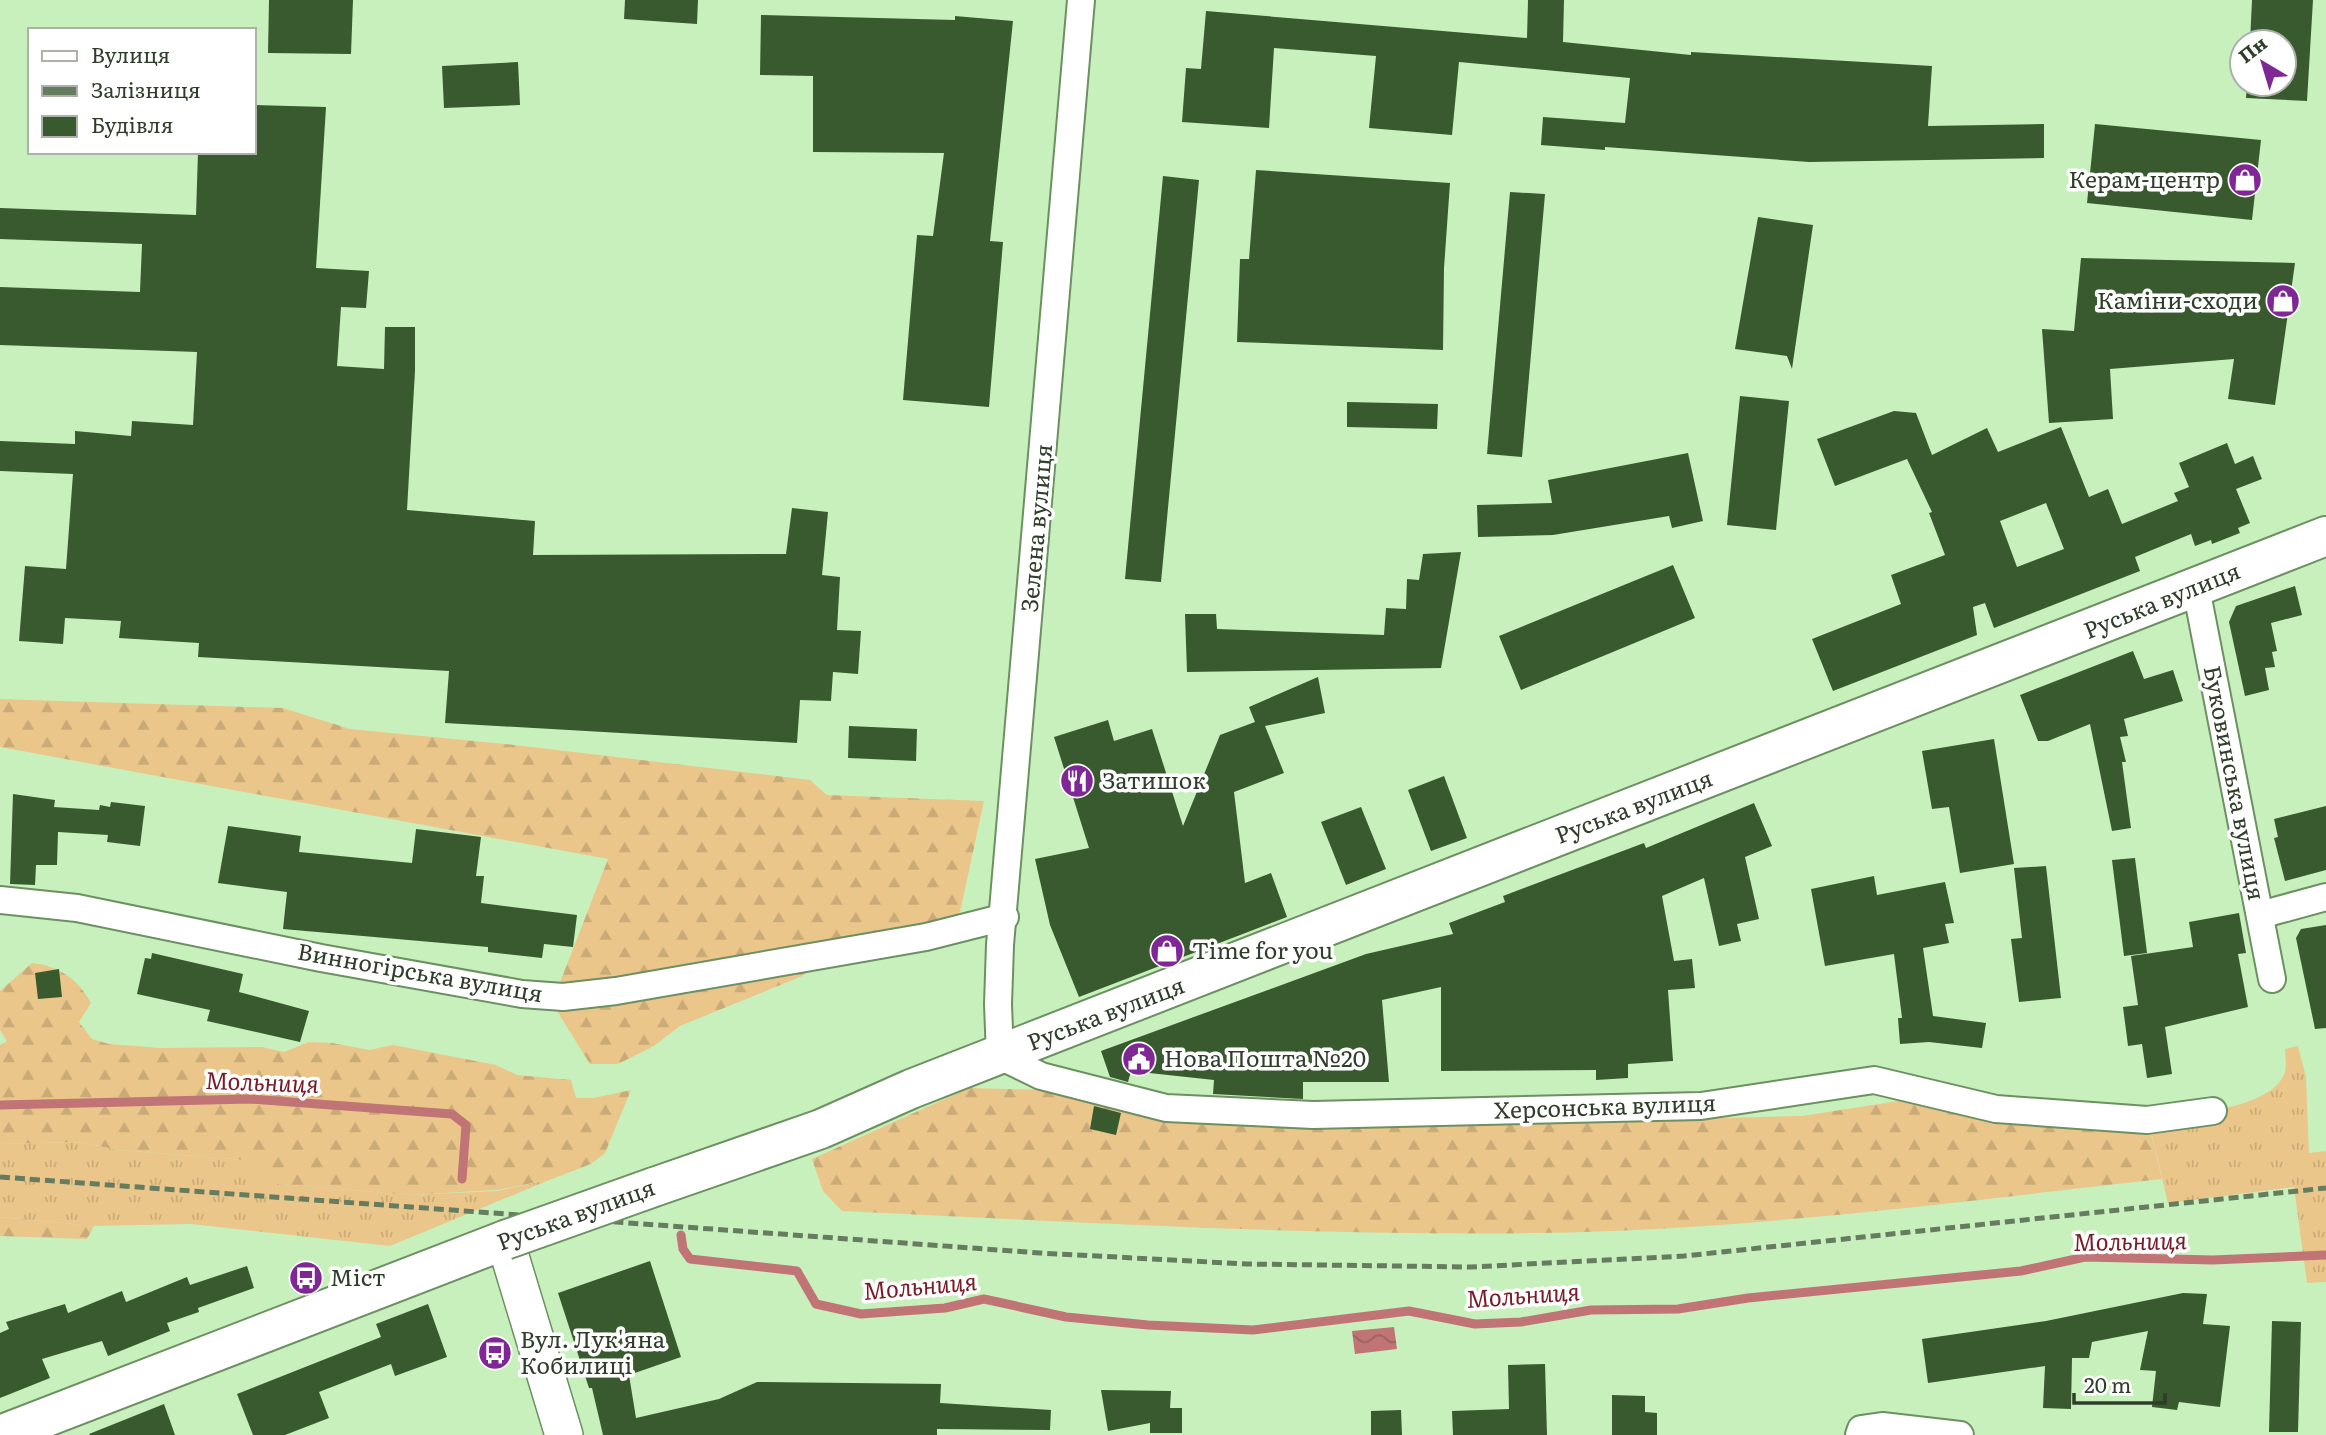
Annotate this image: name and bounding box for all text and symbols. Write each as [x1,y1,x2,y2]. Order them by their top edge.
legend [28,28,256,154]
north arrow [2228,28,2298,98]
text: Пн [2232,29,2272,69]
text: Вулиця [91,38,170,69]
text: Залізниця [91,73,201,104]
text: Будівля [91,108,173,139]
place label: Керам-центр [2069,161,2220,195]
shop icon: Керам-центр [2226,161,2264,199]
place label: Каміни-сходи [2097,282,2258,316]
shop icon: Каміни-сходи [2264,282,2302,320]
street label: Зелена вулиця [1011,442,1059,613]
street label: Руська вулиця [2078,552,2245,646]
street label: Буковинська вулиця [2197,662,2275,903]
street label: Руська вулиця [1550,759,1717,851]
restaurant icon: Затишок [1058,762,1096,800]
place label: Затишок [1102,762,1206,796]
shop icon: Time for you [1148,932,1186,970]
place label: Time for you [1192,932,1333,966]
street label: Винногірська вулиця [295,933,546,1009]
street label: Руська вулиця [1022,966,1189,1058]
public building icon: Нова Пошта №20 [1120,1040,1158,1078]
place label: Нова Пошта №20 [1164,1040,1366,1074]
water label: Мольниця [205,1061,320,1100]
street label: Херсонська вулиця [1493,1084,1716,1126]
street label: Руська вулиця [491,1169,659,1258]
water label: Мольниця [2073,1221,2188,1258]
bus stop icon: Міст [287,1259,325,1297]
place label: Міст [330,1259,386,1293]
water label: Мольниця [862,1262,979,1307]
water label: Мольниця [1465,1272,1581,1315]
place label: Вул. Лук'яна Кобилиці [520,1321,666,1381]
bus stop icon: Вул. Лук'яна Кобилиці [476,1334,514,1372]
scale bar [2074,1362,2165,1406]
text: 20 m [2084,1368,2131,1399]

